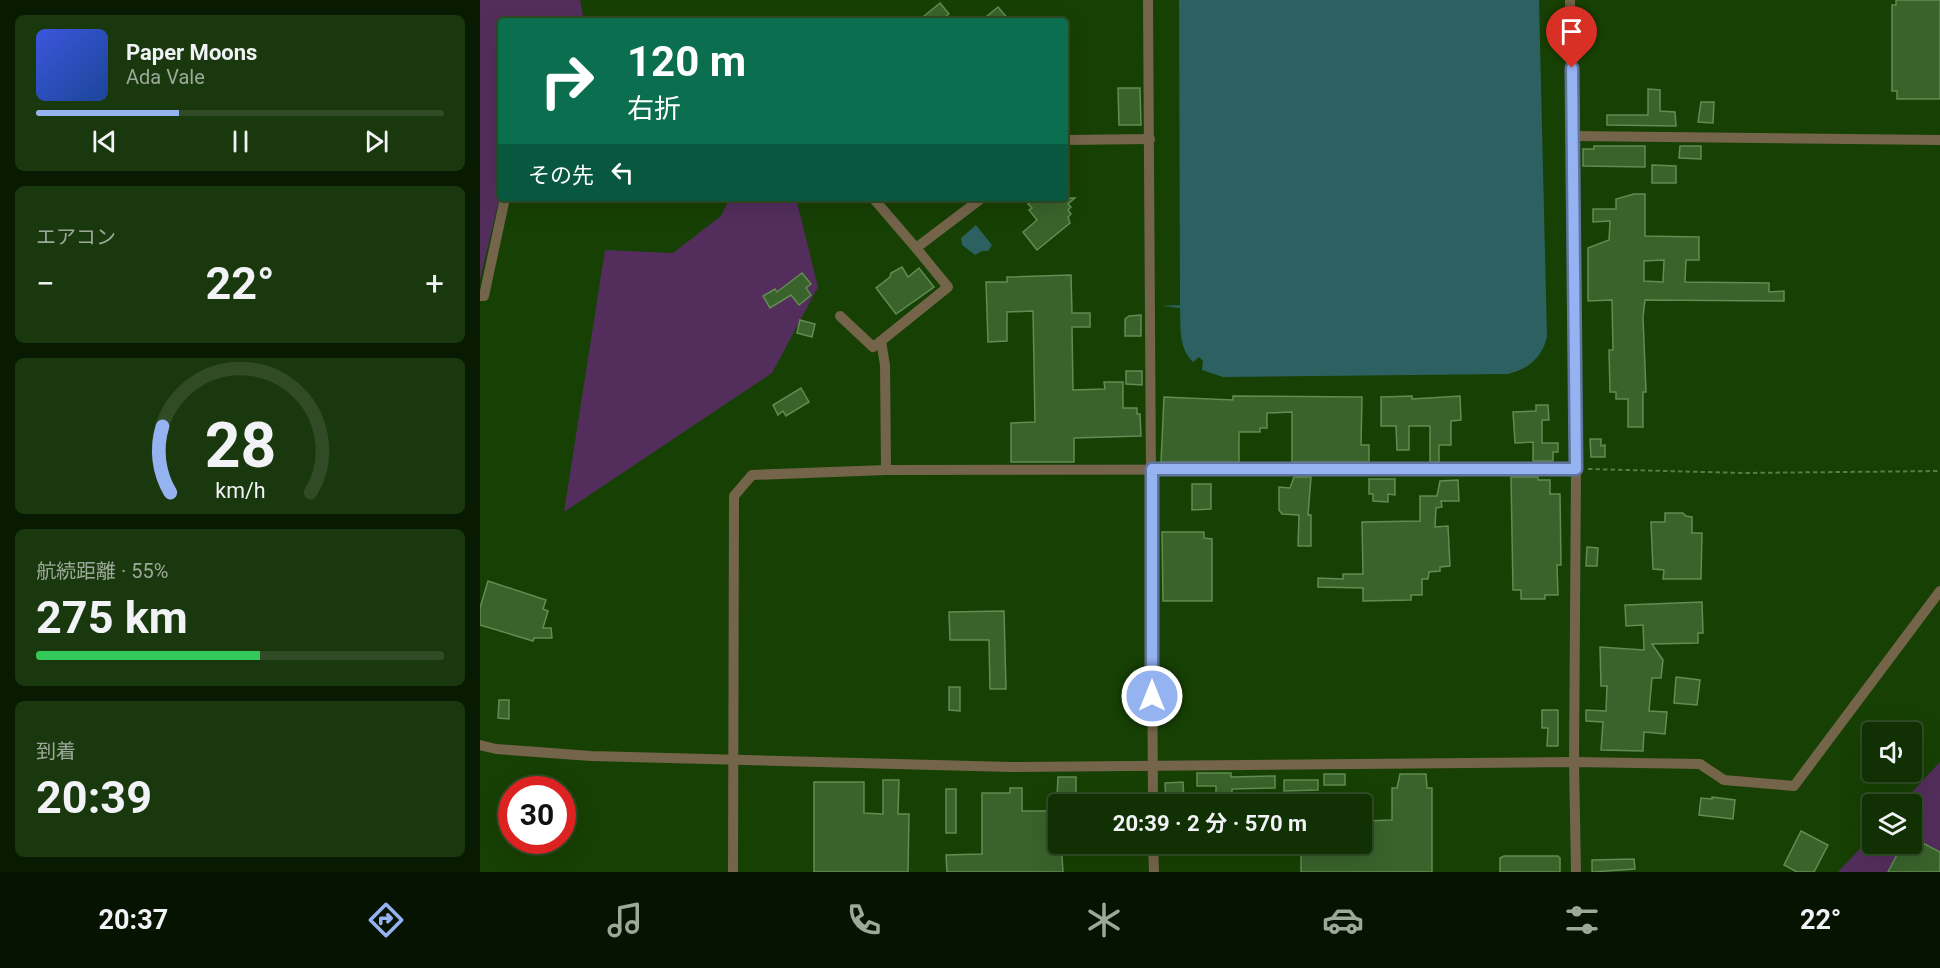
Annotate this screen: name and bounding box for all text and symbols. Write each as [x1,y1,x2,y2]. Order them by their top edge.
pin [1546,6,1597,68]
icon: arrive [1555,15,1588,48]
text: 120 m [627,37,746,86]
text: Paper Moons [126,40,257,65]
icon: right [528,42,606,120]
text: Ada Vale [126,65,205,89]
text: 右折 [627,93,681,125]
icon: previous [88,125,121,158]
icon: pause [224,125,257,158]
icon: next [360,125,393,158]
icon: left [606,156,639,189]
text: その先 [528,163,594,188]
text: エアコン [36,225,116,249]
text: 22° [205,257,275,310]
text: − [36,264,55,303]
text: + [425,264,444,303]
text: 28 [204,409,276,482]
text: km/h [215,478,265,503]
text: 航続距離 · 55% [36,559,168,583]
text: 275 km [36,591,188,644]
position arrow [1120,664,1184,728]
map controls [1862,722,1922,854]
button: sound [1862,722,1922,782]
text: 到着 [36,739,76,763]
text: 20:39 [36,771,152,824]
speed limit sign: 30 [498,776,576,854]
button: layers [1862,794,1922,854]
text: 20:39 · 2 分 · 570 m [1113,811,1307,836]
icon: directions [365,899,407,941]
icon: music [604,899,646,941]
icon: phone [843,899,885,941]
icon: climate [1083,899,1125,941]
icon: car [1322,899,1364,941]
icon: filters [1561,899,1603,941]
text: 20:37 [99,904,168,936]
text: 22° [1800,904,1841,936]

